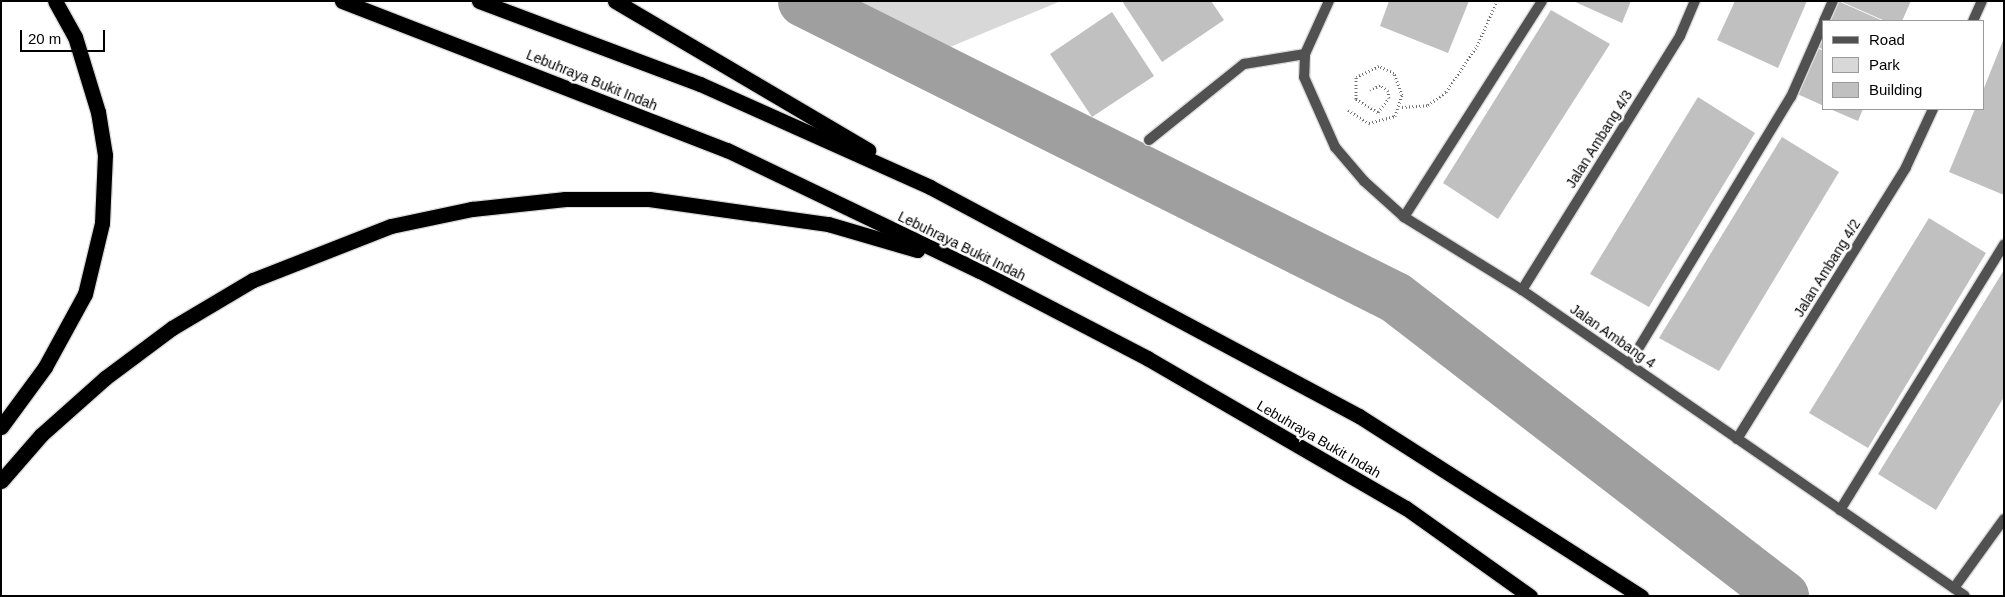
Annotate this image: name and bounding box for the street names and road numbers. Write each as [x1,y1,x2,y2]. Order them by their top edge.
street label: Lebuhraya Bukit Indah [524,46,660,114]
street label: Jalan Ambang 4/3 [1562,87,1636,191]
street label: Lebuhraya Bukit Indah [895,208,1029,284]
street label: Jalan Ambang 4/2 [1790,216,1864,320]
street label: Jalan Ambang 4 [1567,300,1659,372]
street label: Lebuhraya Bukit Indah [1254,397,1384,481]

